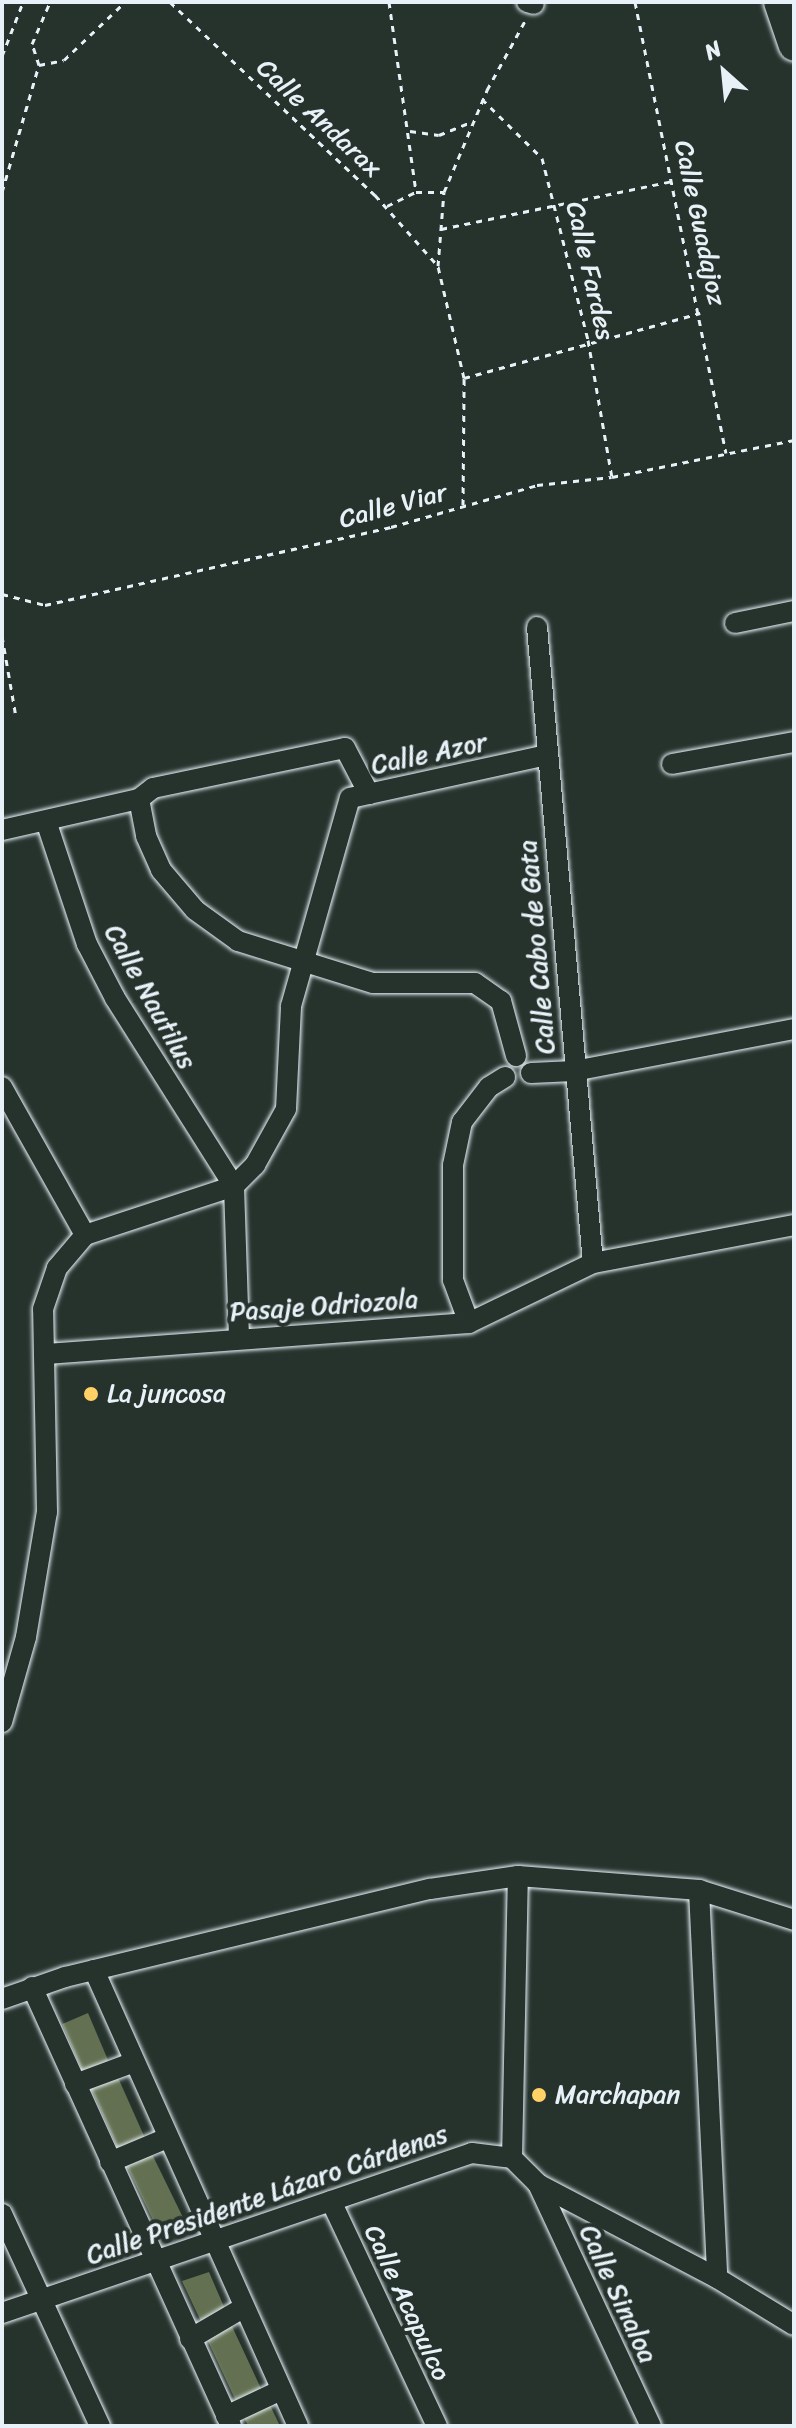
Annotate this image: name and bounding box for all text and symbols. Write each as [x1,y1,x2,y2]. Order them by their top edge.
text: N [697,29,729,71]
north arrow [684,32,764,112]
street label: Calle Andarax [250,52,388,184]
street label: Calle Guadajoz [667,138,733,308]
street label: Calle Fardes [559,199,621,343]
street label: Calle Viar [336,477,450,535]
street label: Calle Azor [368,727,490,781]
street label: Calle Cabo de Gata [512,838,562,1056]
street label: Calle Nautilus [98,920,202,1074]
street label: Pasaje Odriozola [229,1284,419,1328]
place label: La juncosa [107,1378,226,1410]
marker: La juncosa [82,1385,100,1403]
place label: Marchapan [555,2079,680,2111]
marker: Marchapan [530,2086,548,2104]
street label: Calle Presidente Lázaro Cárdenas [81,2118,453,2272]
street label: Calle Acapulco [357,2220,457,2386]
street label: Calle Sinaloa [573,2220,663,2368]

